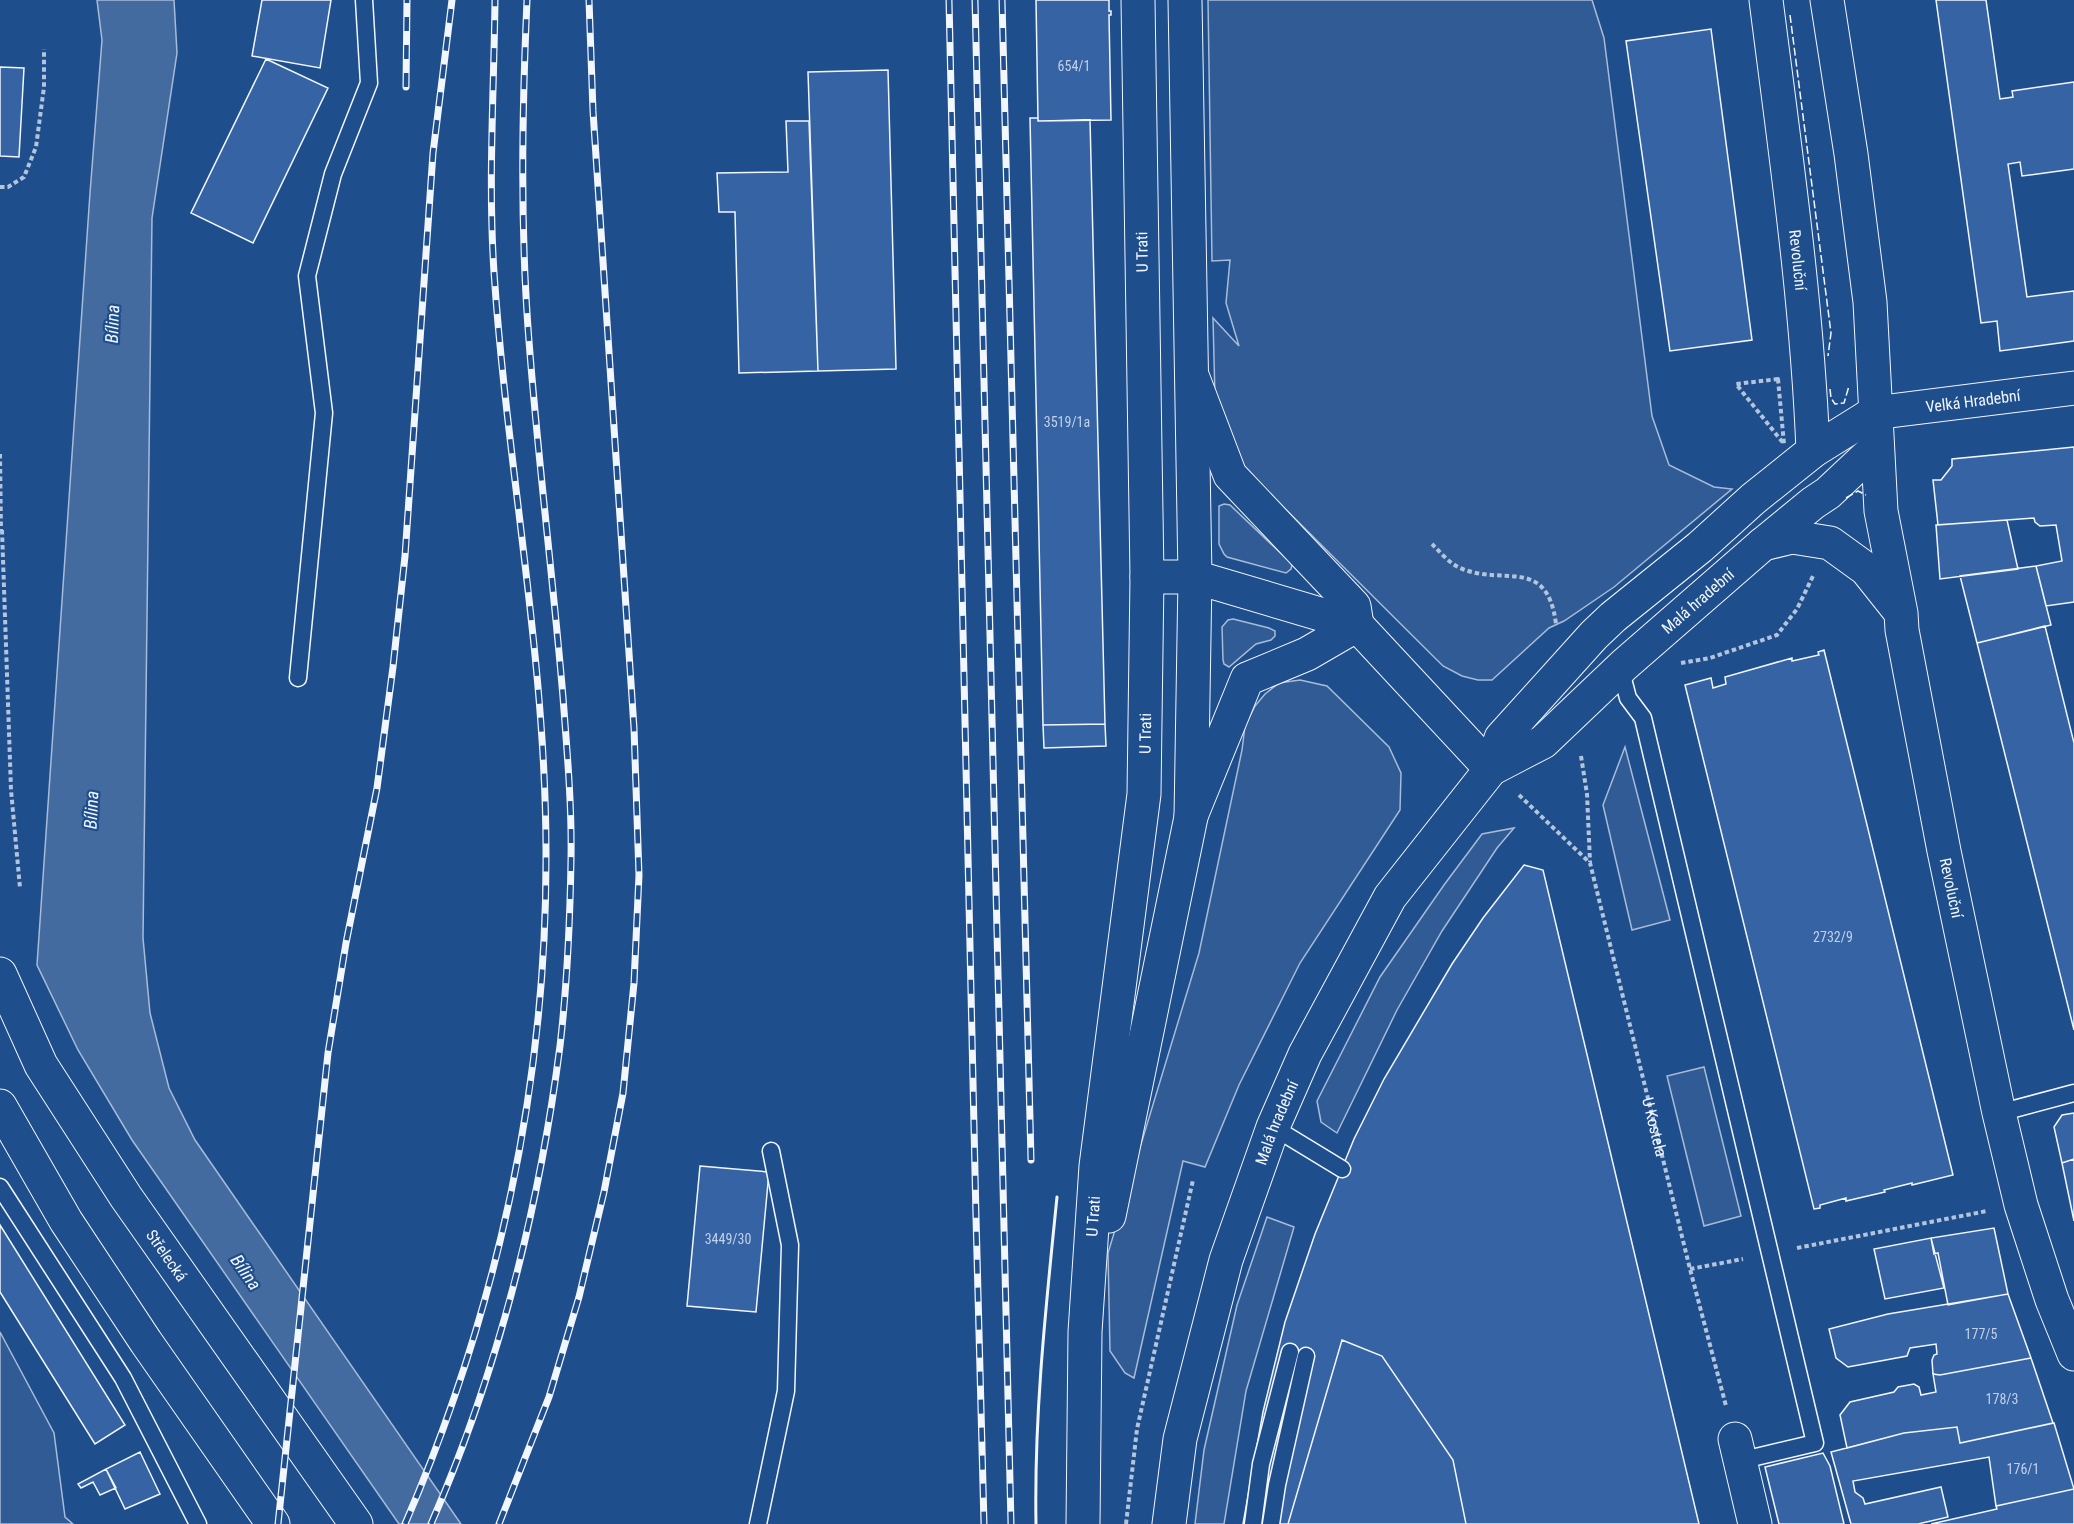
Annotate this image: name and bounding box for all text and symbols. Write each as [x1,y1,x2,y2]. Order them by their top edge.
house number: 654/1 [1058,58,1090,74]
street label: Revoluční [1785,229,1811,293]
street label: U Trati [1132,231,1152,273]
water label: Bílina [101,304,123,344]
street label: Velká Hradební [1924,385,2023,416]
house number: 3519/1a [1044,414,1090,430]
street label: Malá hradební [1658,563,1739,637]
street label: U Trati [1135,713,1155,754]
water label: Bílina [80,790,102,830]
street label: Revoluční [1936,856,1968,921]
house number: 2732/9 [1813,929,1853,945]
street label: Malá hradební [1251,1076,1302,1167]
street label: U Kostela [1639,1095,1671,1158]
street label: U Trati [1082,1195,1103,1237]
street label: Střelecká [142,1226,192,1285]
house number: 3449/30 [705,1231,751,1247]
water label: Bílina [226,1250,266,1294]
house number: 177/5 [1965,1326,1998,1342]
house number: 178/3 [1986,1391,2018,1407]
house number: 176/1 [2007,1461,2039,1477]

